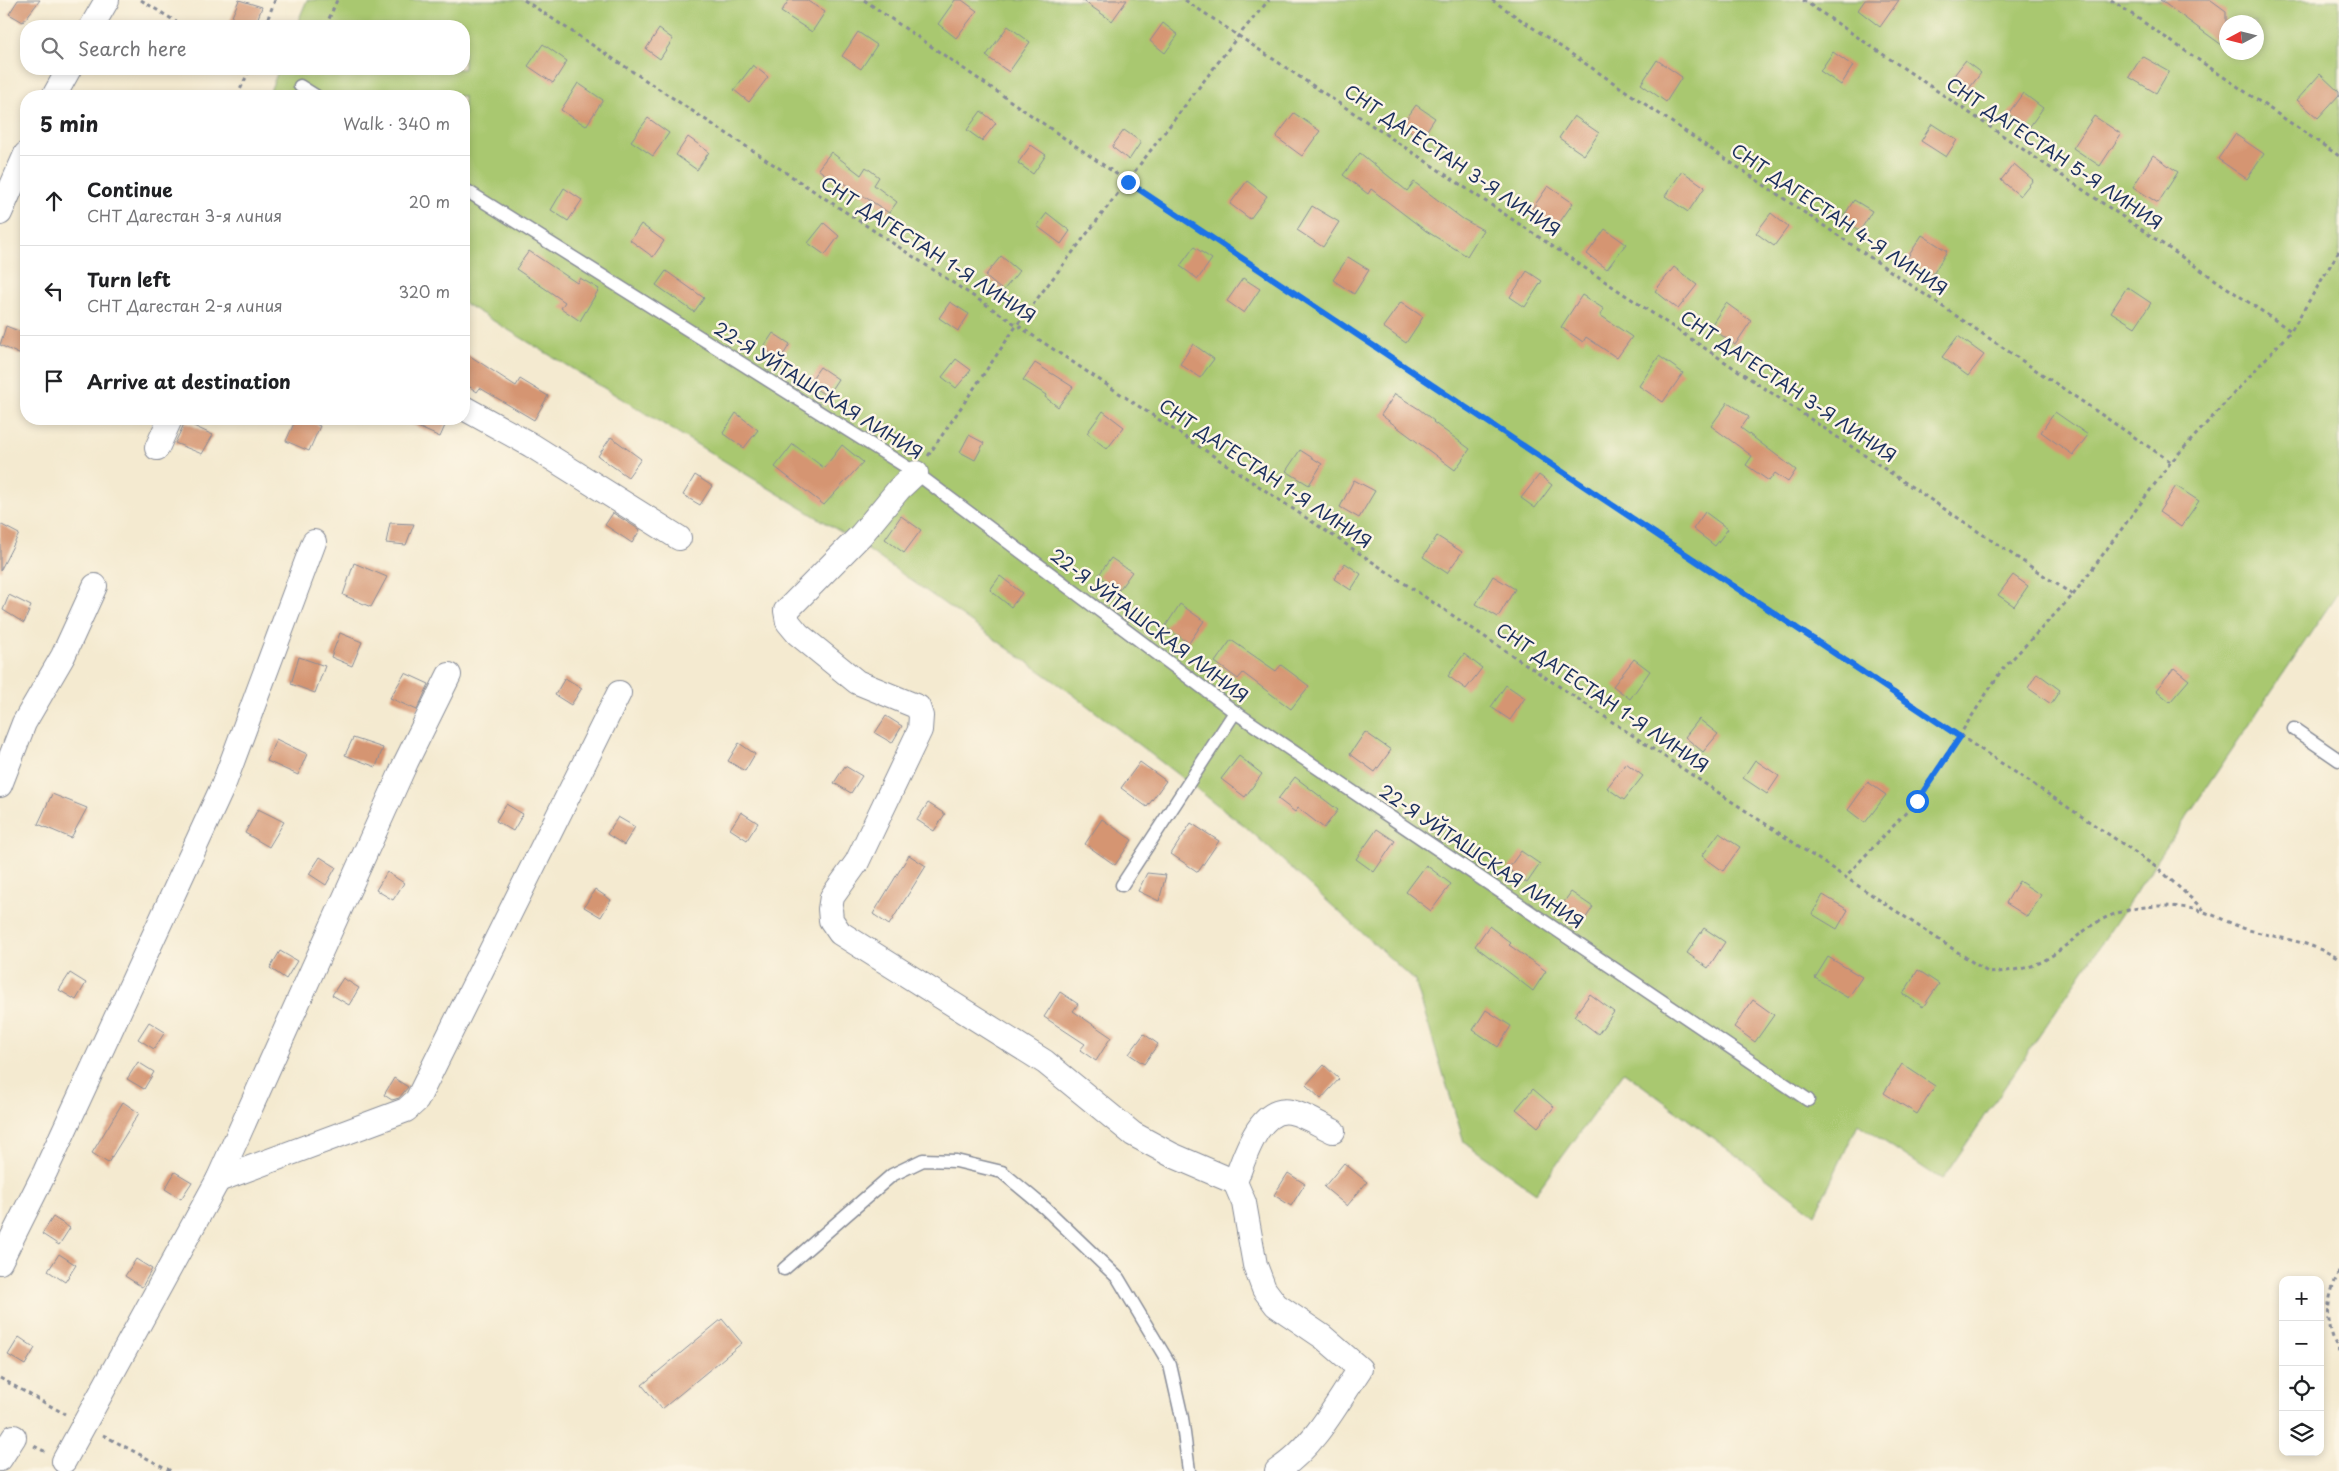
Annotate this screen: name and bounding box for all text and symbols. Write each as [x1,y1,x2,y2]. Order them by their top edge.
north arrow [2219,15,2264,60]
search box [20,20,470,75]
icon: search [38,34,66,62]
text: Search here [78,34,187,62]
street label: СНТ ДАГЕСТАН 5-Я ЛИНИЯ [1941,70,2168,235]
street label: СНТ ДАГЕСТАН 3-Я ЛИНИЯ [1339,77,1566,242]
text: 5 min [40,107,98,139]
text: Walk · 340 m [343,111,450,135]
street label: СНТ ДАГЕСТАН 4-Я ЛИНИЯ [1726,136,1953,301]
street label: СНТ ДАГЕСТАН 1-Я ЛИНИЯ [816,169,1042,329]
route end [1117,171,1140,194]
text: Continue [87,175,173,203]
icon: ahead [40,187,68,215]
text: 20 m [409,189,450,213]
text: СНТ Дагестан 3-я линия [87,203,282,227]
text: Turn left [87,265,171,293]
icon: left [40,277,68,305]
text: 320 m [399,279,450,303]
text: СНТ Дагестан 2-я линия [87,293,283,317]
street label: СНТ ДАГЕСТАН 3-Я ЛИНИЯ [1675,303,1902,468]
street label: 22-Я УЙТАШСКАЯ ЛИНИЯ [709,314,929,465]
icon: arrive [40,367,68,395]
text: Arrive at destination [87,367,291,395]
street label: СНТ ДАГЕСТАН 1-Я ЛИНИЯ [1154,391,1378,554]
street label: 22-Я УЙТАШСКАЯ ЛИНИЯ [1045,541,1255,708]
street label: СНТ ДАГЕСТАН 1-Я ЛИНИЯ [1491,615,1715,778]
street label: 22-Я УЙТАШСКАЯ ЛИНИЯ [1374,777,1590,935]
route start [1906,790,1929,813]
map controls [2279,1276,2324,1456]
button: + [2279,1276,2324,1321]
button: − [2279,1321,2324,1366]
button: locate [2279,1366,2324,1411]
button: layers [2279,1411,2324,1456]

